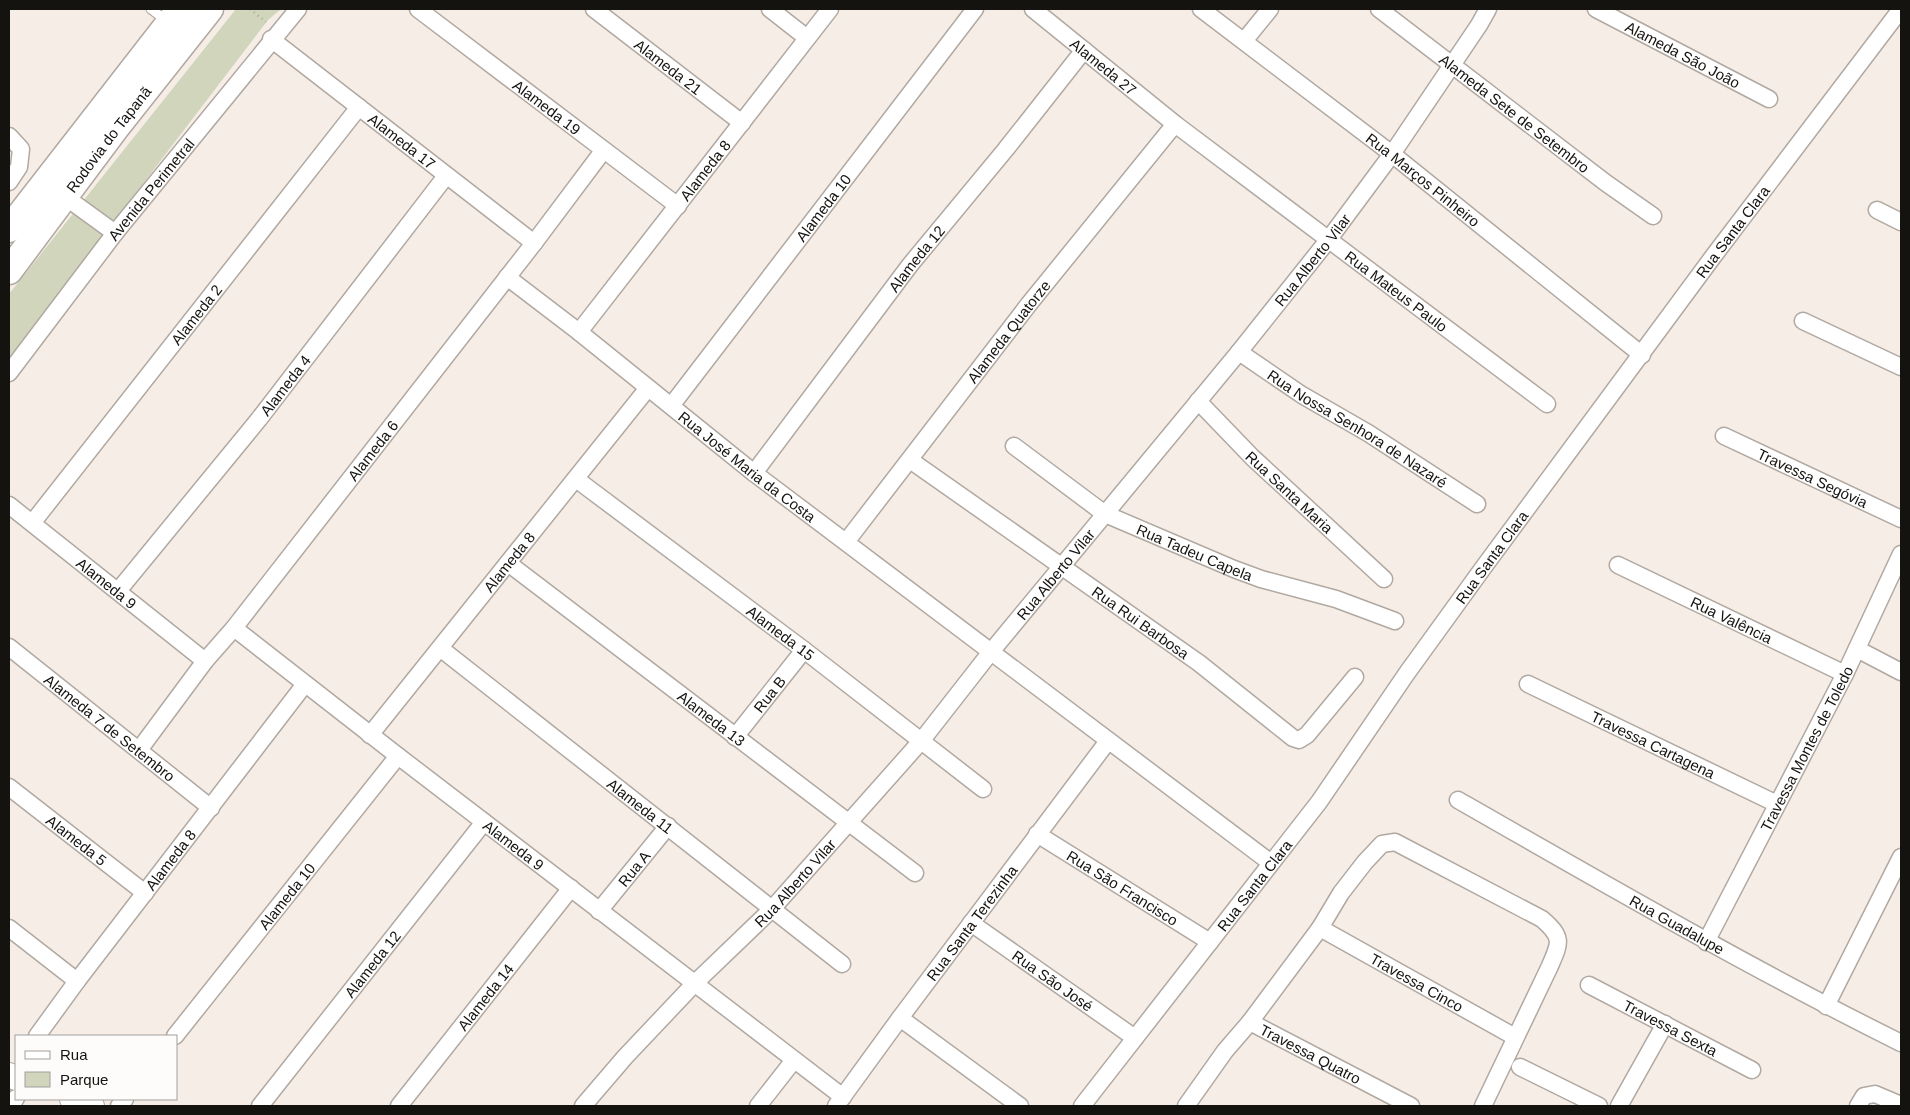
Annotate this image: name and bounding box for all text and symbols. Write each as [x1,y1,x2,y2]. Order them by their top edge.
street label: Alameda São João [1623,17,1743,91]
street label: Alameda 27 [1067,34,1140,98]
street label: Alameda 21 [632,35,705,98]
street label: Alameda Sete de Setembro [1436,50,1593,176]
street label: Alameda 19 [510,76,584,138]
street label: Rodovia do Tapanã [62,82,155,196]
street label: Alameda 17 [365,109,439,172]
street label: Rua Marços Pinheiro [1363,129,1483,230]
street label: Avenida Perimetral [104,135,197,244]
street label: Alameda 8 [676,137,734,204]
street label: Alameda 10 [792,171,854,244]
street label: Rua Santa Clara [1692,182,1773,281]
street label: Rua Alberto Vilar [1271,210,1353,309]
street label: Alameda 12 [885,222,948,295]
street label: Rua Mateus Paulo [1342,247,1451,335]
street label: Alameda Quatorze [963,277,1053,386]
street label: Alameda 2 [167,281,225,348]
street label: Alameda 4 [256,352,314,419]
street label: Rua Nossa Senhora de Nazaré [1265,366,1450,491]
street label: Rua José Maria da Costa [675,407,820,526]
street label: Alameda 6 [344,417,401,484]
street label: Travessa Segóvia [1755,445,1871,511]
street label: Rua Santa Maria [1242,447,1337,537]
street label: Rua Santa Clara [1452,507,1531,607]
street label: Rua Tadeu Capela [1134,520,1256,584]
street label: Rua Alberto Vilar [1013,525,1098,623]
street label: Alameda 8 [480,528,538,595]
street label: Alameda 9 [73,554,140,612]
street label: Rua Rui Barbosa [1089,582,1193,662]
street label: Rua Valência [1688,593,1776,647]
street label: Alameda 15 [744,602,818,663]
street label: Travessa Montes de Toledo [1757,663,1856,834]
street label: Alameda 7 de Setembro [41,670,178,784]
street label: Rua B [750,672,789,716]
street label: Alameda 13 [675,687,749,749]
street label: Travessa Cartagena [1589,707,1718,782]
street label: Alameda 11 [604,775,677,837]
street label: Alameda 5 [43,811,110,869]
street label: Alameda 9 [480,816,548,873]
street label: Alameda 8 [142,826,199,893]
street label: Rua Alberto Vilar [751,835,839,930]
street label: Rua Santa Clara [1213,836,1295,934]
street label: Rua São Francisco [1064,846,1181,928]
street label: Rua A [614,847,653,890]
street label: Alameda 10 [255,859,318,933]
street label: Rua Santa Terezinha [923,861,1021,984]
street label: Rua Guadalupe [1627,891,1727,957]
street label: Alameda 12 [341,927,404,1001]
street label: Rua São José [1009,946,1096,1014]
street label: Travessa Cinco [1367,949,1466,1015]
street label: Alameda 14 [454,960,517,1034]
street label: Travessa Sexta [1621,996,1721,1059]
street label: Travessa Quatro [1257,1020,1364,1087]
legend [15,1035,178,1100]
text: Rua [60,1046,88,1063]
text: Parque [60,1071,108,1088]

